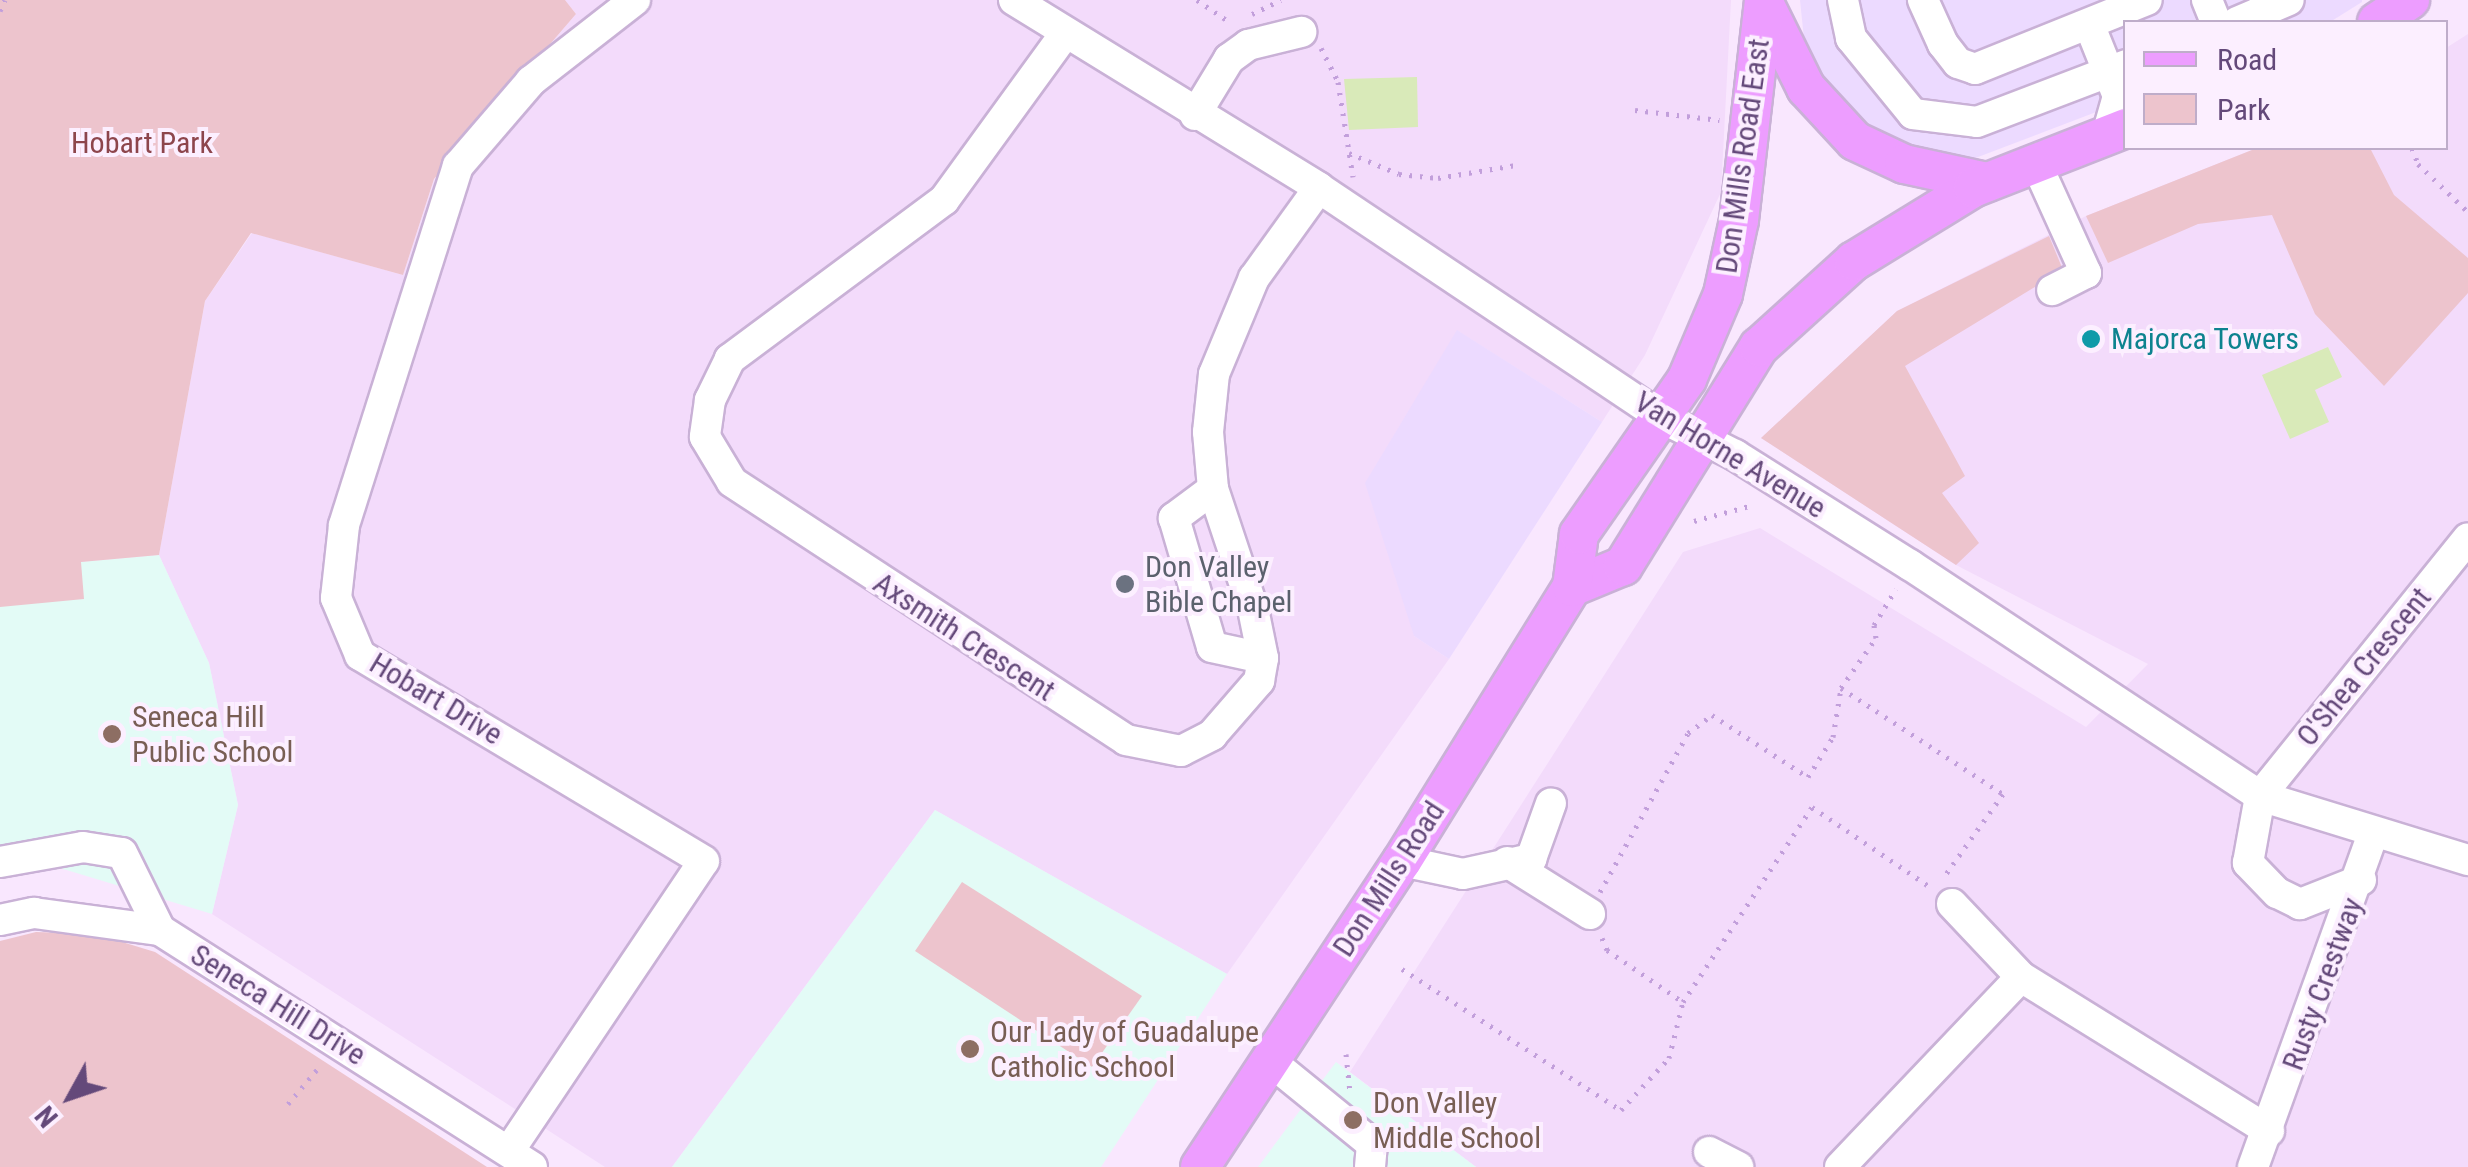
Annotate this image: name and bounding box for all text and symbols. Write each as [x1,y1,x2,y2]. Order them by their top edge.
legend [2123,20,2448,150]
street label: Don Mills Road East [1709,36,1777,276]
text: Road [2217,42,2277,77]
text: Park [2217,92,2271,127]
park label: Hobart Park [71,125,213,161]
place label: Majorca Towers [2111,321,2299,357]
marker: Majorca Towers [2080,328,2102,350]
street label: Van Horne Avenue [1628,384,1832,526]
place label: Don Valley Bible Chapel [1145,549,1292,620]
street label: Axsmith Crescent [867,565,1061,709]
marker: Don Valley Bible Chapel [1114,573,1136,595]
street label: O'Shea Crescent [2289,580,2439,754]
street label: Hobart Drive [363,645,509,753]
place label: Seneca Hill Public School [132,699,293,770]
marker: Seneca Hill Public School [101,723,123,745]
street label: Don Mills Road [1326,795,1452,963]
street label: Rusty Crestway [2275,893,2371,1075]
street label: Seneca Hill Drive [184,937,372,1073]
place label: Our Lady of Guadalupe Catholic School [990,1014,1259,1084]
marker: Our Lady of Guadalupe Catholic School [959,1038,981,1060]
north arrow [20,1047,120,1147]
place label: Don Valley Middle School [1373,1085,1541,1156]
text: N [28,1099,65,1134]
marker: Don Valley Middle School [1342,1109,1364,1131]

